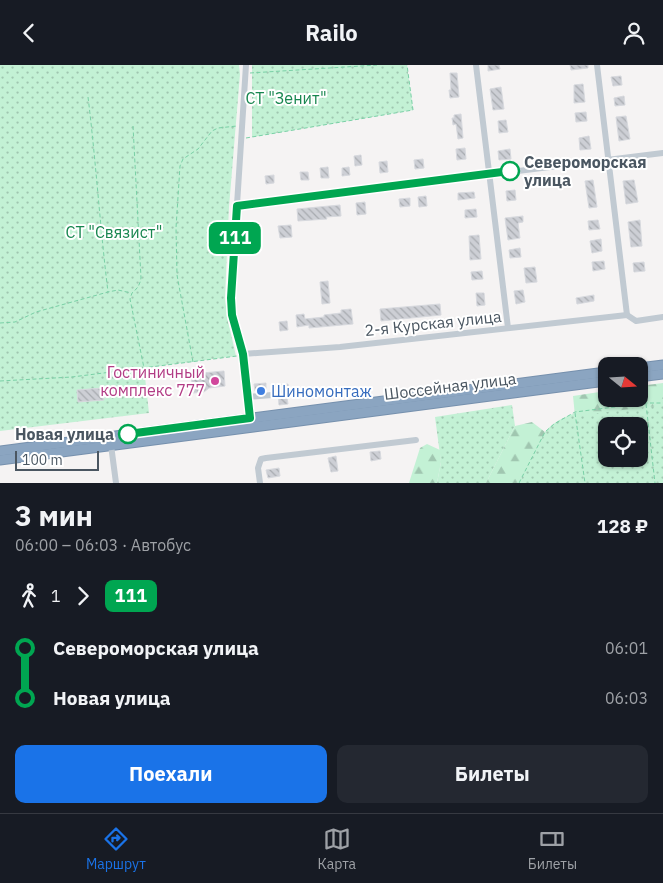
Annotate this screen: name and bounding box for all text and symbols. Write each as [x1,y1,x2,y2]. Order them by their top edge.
text: Railo [305,18,358,47]
icon: back [15,19,43,47]
icon: person [620,19,648,47]
park label: СТ "Зенит" [245,88,327,108]
place label: Североморская улица [524,152,647,190]
marker: Североморская улица [500,161,520,181]
park label: СТ "Связист" [66,222,162,242]
line badge: 111 [206,222,264,254]
text: 111 [219,226,251,249]
street label: 2-я Курская улица [363,306,503,340]
north arrow [598,357,648,407]
map controls [598,357,648,467]
place label: Гостиничный комплекс 777 [100,362,205,400]
street label: Шоссейная улица [383,368,518,404]
marker: Гостиничный комплекс 777 [209,375,221,387]
place label: Шиномонтаж [271,381,372,401]
marker: Шиномонтаж [255,385,267,397]
button: locate [598,417,648,467]
place label: Новая улица [15,424,114,444]
marker: Новая улица [118,424,138,444]
scale bar [15,448,99,471]
text: 100 m [22,451,63,469]
text: 3 мин [15,497,93,534]
text: 128 ₽ [597,514,648,538]
text: 06:00 – 06:03 · Автобус [15,535,191,555]
icon: walk [15,582,43,610]
icon: forward [69,582,97,610]
text: 111 [115,584,147,607]
text: 1 [51,586,61,606]
text: Североморская улица [53,636,259,660]
text: 06:01 [605,638,648,658]
text: Новая улица [53,686,171,710]
text: 06:03 [605,688,648,708]
button: Поехали [15,745,327,803]
button: Билеты [337,745,648,803]
tab: Маршрут [86,825,146,873]
tab: Карта [318,825,356,873]
tab: Билеты [528,825,577,873]

